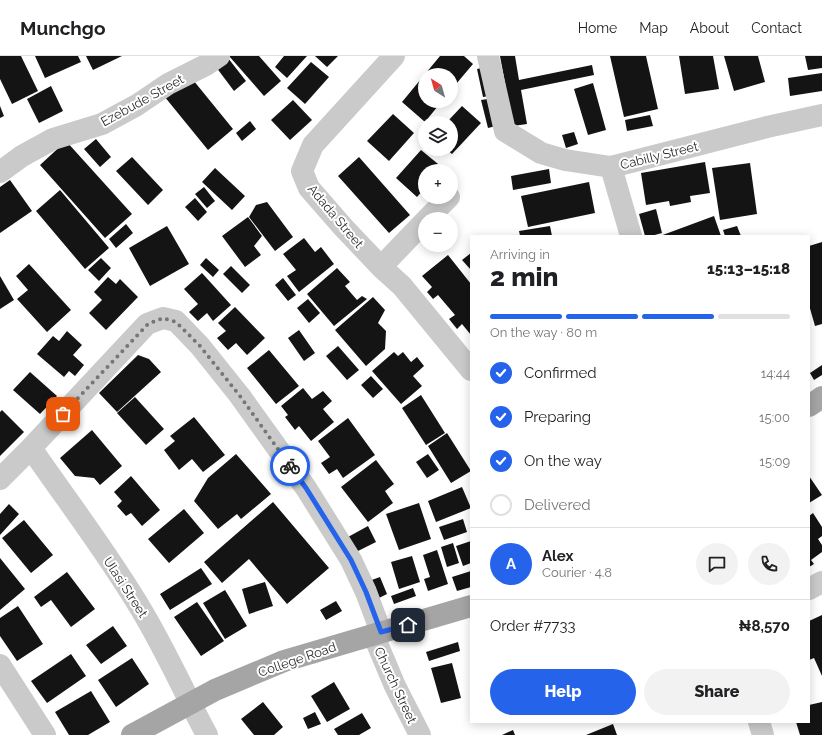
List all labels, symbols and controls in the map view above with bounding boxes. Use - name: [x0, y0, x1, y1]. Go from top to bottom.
- text: Munchgo: [20, 17, 105, 39]
- text: Home: [578, 20, 617, 36]
- text: Map: [639, 20, 668, 36]
- text: About: [690, 20, 729, 36]
- text: Contact: [751, 20, 802, 36]
- north arrow: [418, 68, 458, 108]
- map controls: [418, 68, 458, 252]
- street label: Ezebude Street: [98, 71, 187, 129]
- button: layers: [418, 116, 458, 156]
- street label: Cabilly Street: [619, 138, 700, 172]
- button: +: [418, 164, 458, 204]
- street label: Adada Street: [305, 182, 367, 252]
- button: −: [418, 212, 458, 252]
- text: Arriving in: [490, 247, 550, 262]
- text: 15:13–15:18: [707, 260, 790, 278]
- text: 2 min: [490, 262, 558, 292]
- text: On the way · 80 m: [490, 325, 597, 340]
- icon: check: [490, 362, 512, 384]
- text: Confirmed: [524, 364, 597, 382]
- text: 14:44: [761, 366, 790, 381]
- pin: [46, 397, 80, 431]
- icon: bag: [52, 403, 74, 425]
- icon: check: [490, 406, 512, 428]
- text: Preparing: [524, 408, 591, 426]
- text: 15:00: [759, 410, 790, 425]
- courier: [270, 446, 310, 486]
- icon: check: [490, 450, 512, 472]
- text: On the way: [524, 452, 602, 470]
- text: 15:09: [759, 454, 790, 469]
- icon: bike: [279, 455, 301, 477]
- text: Delivered: [524, 496, 591, 514]
- button: chat: [696, 543, 738, 585]
- button: phone: [748, 543, 790, 585]
- text: Alex: [542, 547, 573, 565]
- street label: Ulasi Street: [101, 554, 151, 621]
- text: A: [506, 555, 516, 573]
- text: Courier · 4.8: [542, 565, 612, 580]
- pin: [391, 608, 425, 642]
- icon: home: [397, 614, 419, 636]
- text: Order #7733: [490, 617, 575, 635]
- text: ₦8,570: [739, 617, 790, 635]
- street label: College Road: [256, 639, 338, 680]
- street label: Church Street: [371, 645, 420, 726]
- button: Help: [490, 669, 636, 715]
- button: Share: [644, 669, 790, 715]

